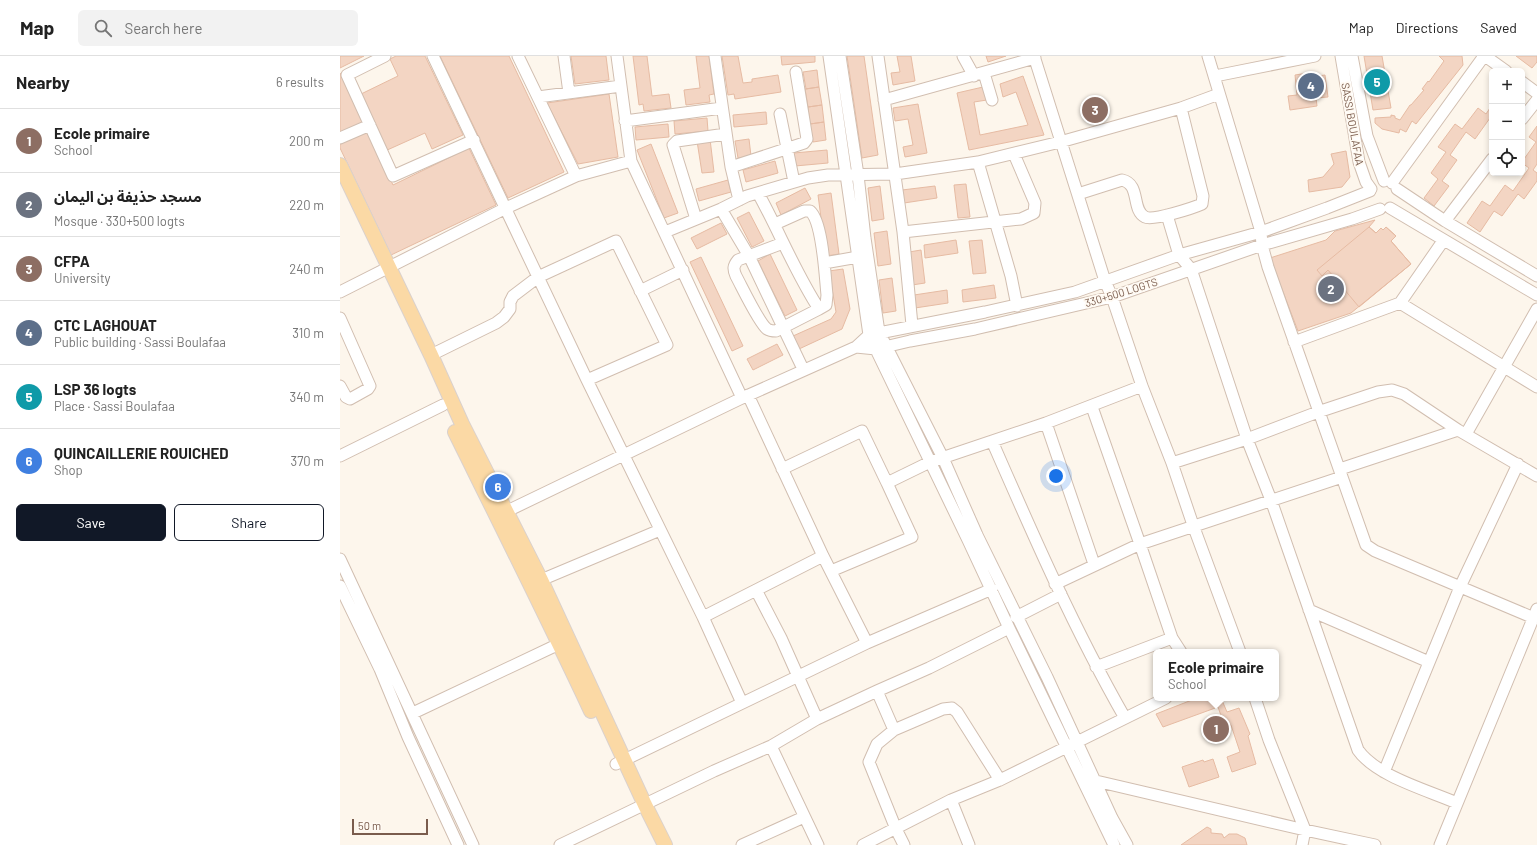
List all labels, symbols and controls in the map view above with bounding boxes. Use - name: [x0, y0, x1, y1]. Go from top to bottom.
- search box: [78, 10, 358, 46]
- text: Map: [20, 16, 54, 39]
- icon: search: [92, 17, 114, 39]
- text: Search here: [124, 19, 202, 37]
- text: Map: [1349, 19, 1374, 36]
- text: Directions: [1396, 19, 1458, 36]
- text: Saved: [1480, 19, 1517, 36]
- pin: 5: [1364, 67, 1390, 97]
- map controls: [1489, 68, 1525, 176]
- button: +: [1489, 68, 1525, 104]
- pin: 4: [1298, 71, 1324, 101]
- text: Nearby: [16, 72, 70, 92]
- text: 6 results: [276, 74, 324, 90]
- street label: SASSI BOULAFAA: [1339, 82, 1367, 167]
- pin: 3: [1082, 95, 1108, 125]
- button: −: [1489, 104, 1525, 140]
- text: Ecole primaire: [54, 124, 150, 142]
- text: 1: [27, 133, 31, 149]
- text: 200 m: [289, 133, 324, 149]
- button: locate: [1489, 140, 1525, 176]
- text: School: [54, 142, 92, 158]
- text: مسجد حذيفة بن اليمان: [54, 187, 202, 205]
- text: 2: [25, 197, 33, 213]
- text: 220 m: [289, 197, 324, 213]
- text: Mosque · 330+500 logts: [54, 213, 185, 229]
- text: CFPA: [54, 252, 90, 270]
- text: 3: [25, 261, 33, 277]
- text: 240 m: [289, 261, 324, 277]
- text: University: [54, 270, 111, 286]
- pin: 2: [1318, 274, 1344, 304]
- street label: 330+500 LOGTS: [1083, 275, 1159, 309]
- text: CTC LAGHOUAT: [54, 316, 157, 334]
- text: 4: [25, 325, 33, 341]
- text: 310 m: [292, 325, 324, 341]
- text: Public building · Sassi Boulafaa: [54, 334, 226, 350]
- text: LSP 36 logts: [54, 380, 136, 398]
- text: 5: [25, 389, 33, 405]
- text: 340 m: [289, 389, 324, 405]
- text: Place · Sassi Boulafaa: [54, 398, 175, 414]
- text: QUINCAILLERIE ROUICHED: [54, 444, 228, 462]
- text: 6: [26, 453, 32, 469]
- text: 370 m: [290, 453, 324, 469]
- text: Shop: [54, 462, 83, 478]
- your location: [1046, 466, 1066, 486]
- pin: 6: [485, 472, 511, 502]
- button: Save: [16, 504, 166, 541]
- button: Share: [174, 504, 324, 541]
- popup: [1153, 649, 1279, 701]
- text: Ecole primaire: [1168, 658, 1264, 676]
- text: School: [1168, 676, 1206, 692]
- pin: 1: [1203, 714, 1229, 744]
- scale bar: [352, 817, 428, 836]
- text: 50 m: [358, 819, 381, 832]

